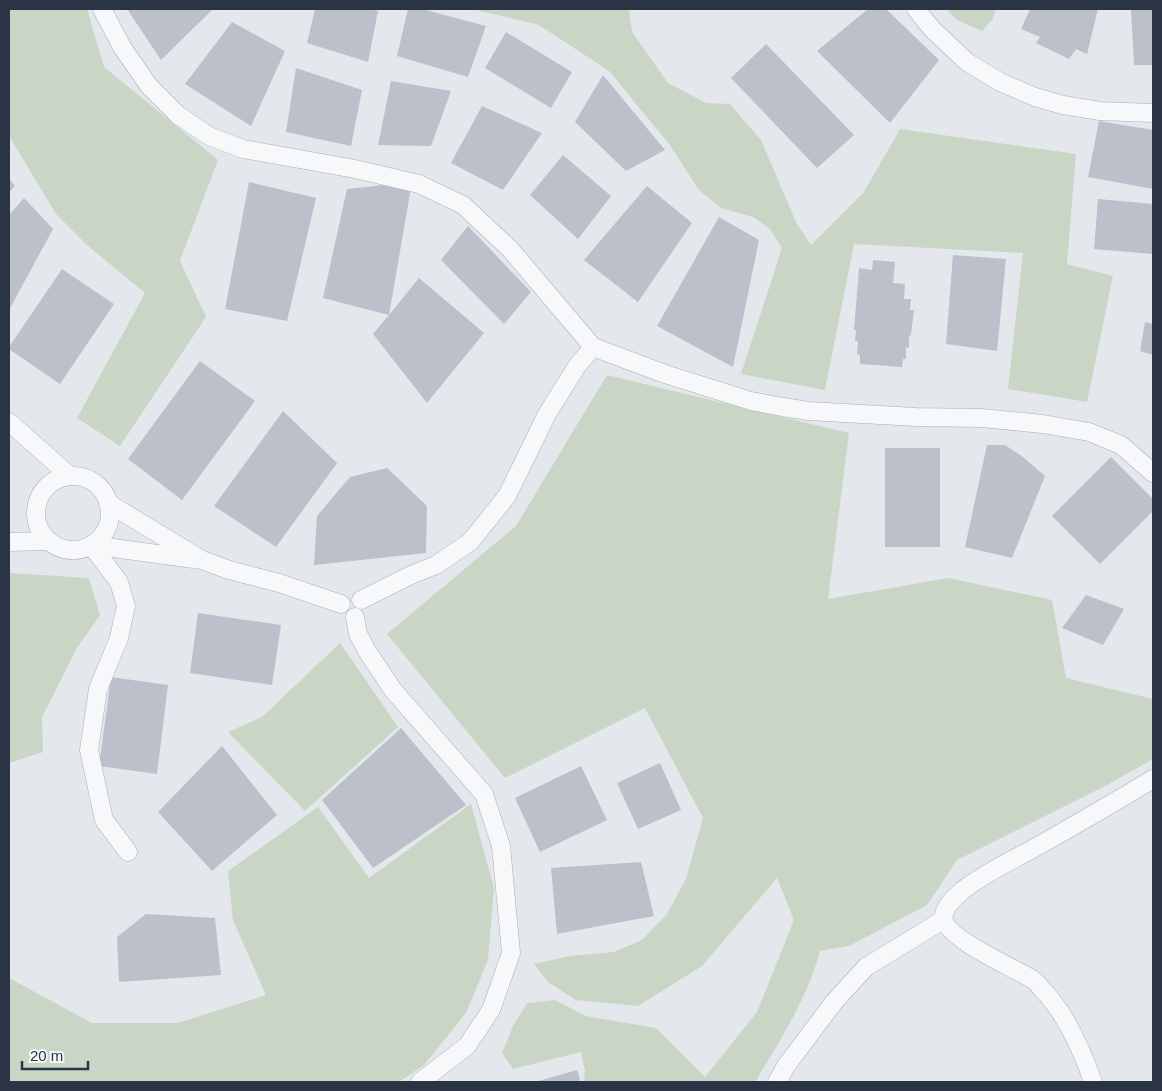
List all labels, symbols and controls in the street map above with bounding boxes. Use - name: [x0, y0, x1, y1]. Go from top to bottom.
- scale bar: [22, 1038, 89, 1070]
- text: 20 m: [30, 1047, 63, 1064]

